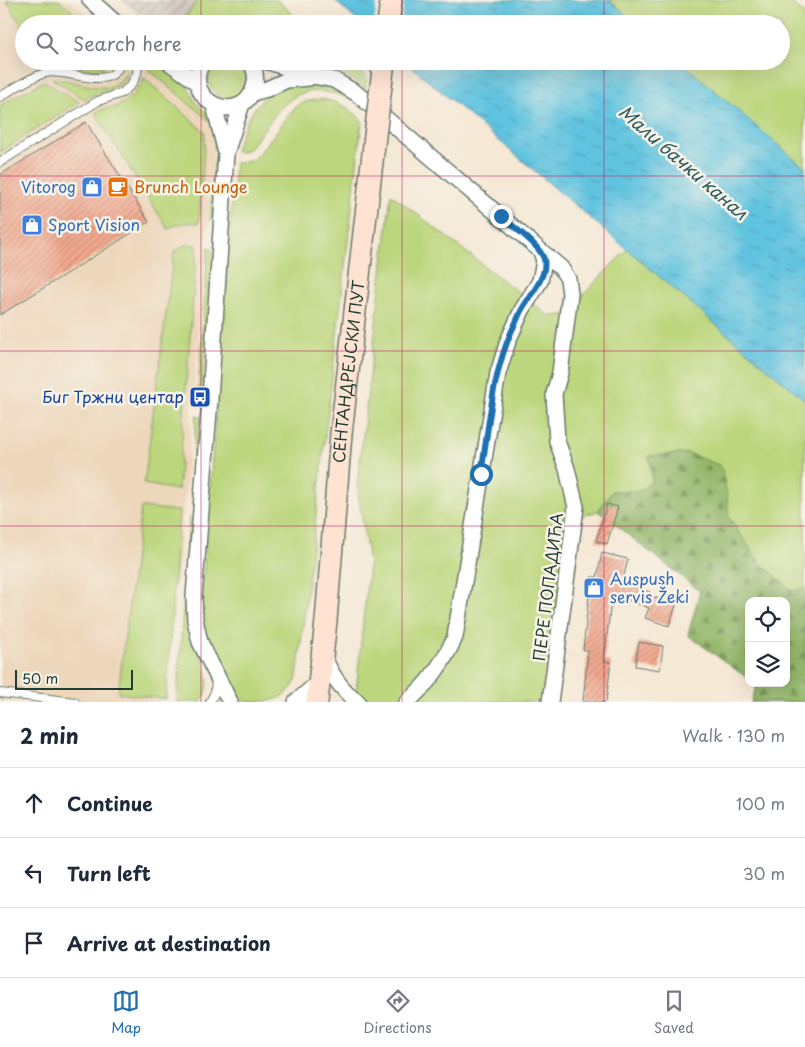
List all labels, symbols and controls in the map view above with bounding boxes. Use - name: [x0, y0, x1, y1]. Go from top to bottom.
- search box: [15, 15, 790, 70]
- icon: search: [33, 29, 61, 57]
- text: Search here: [73, 29, 182, 57]
- water label: Мали бачки канал: [613, 98, 755, 226]
- place label: Vitorog: [21, 174, 76, 198]
- place label: Brunch Lounge: [134, 174, 248, 198]
- shop icon: Vitorog: [80, 175, 104, 199]
- cafe icon: Brunch Lounge: [106, 175, 130, 199]
- route end: [490, 205, 513, 228]
- place label: Sport Vision: [48, 212, 140, 236]
- shop icon: Sport Vision: [20, 213, 44, 237]
- street label: СЕНТАНДРЕЈСКИ ПУТ: [326, 279, 369, 464]
- place label: Биг Тржни центар: [42, 384, 184, 408]
- bus stop icon: Биг Тржни центар: [188, 385, 212, 409]
- route start: [470, 463, 493, 486]
- street label: ПЕРЕ ПОПАДИЋА: [526, 511, 568, 662]
- place label: Auspush servis Žeki: [610, 566, 689, 608]
- shop icon: Auspush servis Žeki: [582, 576, 606, 600]
- map controls: [745, 597, 790, 687]
- button: locate: [745, 597, 790, 642]
- button: layers: [745, 642, 790, 687]
- scale bar: [15, 667, 132, 690]
- text: 50 m: [22, 668, 58, 689]
- text: 2 min: [20, 719, 79, 751]
- text: Walk · 130 m: [682, 723, 785, 747]
- icon: ahead: [20, 789, 48, 817]
- text: Continue: [67, 789, 153, 817]
- text: 100 m: [736, 791, 785, 815]
- icon: left: [20, 859, 48, 887]
- text: Turn left: [67, 859, 151, 887]
- text: 30 m: [743, 861, 785, 885]
- icon: arrive: [20, 929, 48, 957]
- text: Arrive at destination: [67, 929, 271, 957]
- tab: Map: [111, 987, 141, 1038]
- tab: Directions: [364, 987, 432, 1038]
- tab: Saved: [654, 987, 694, 1038]

